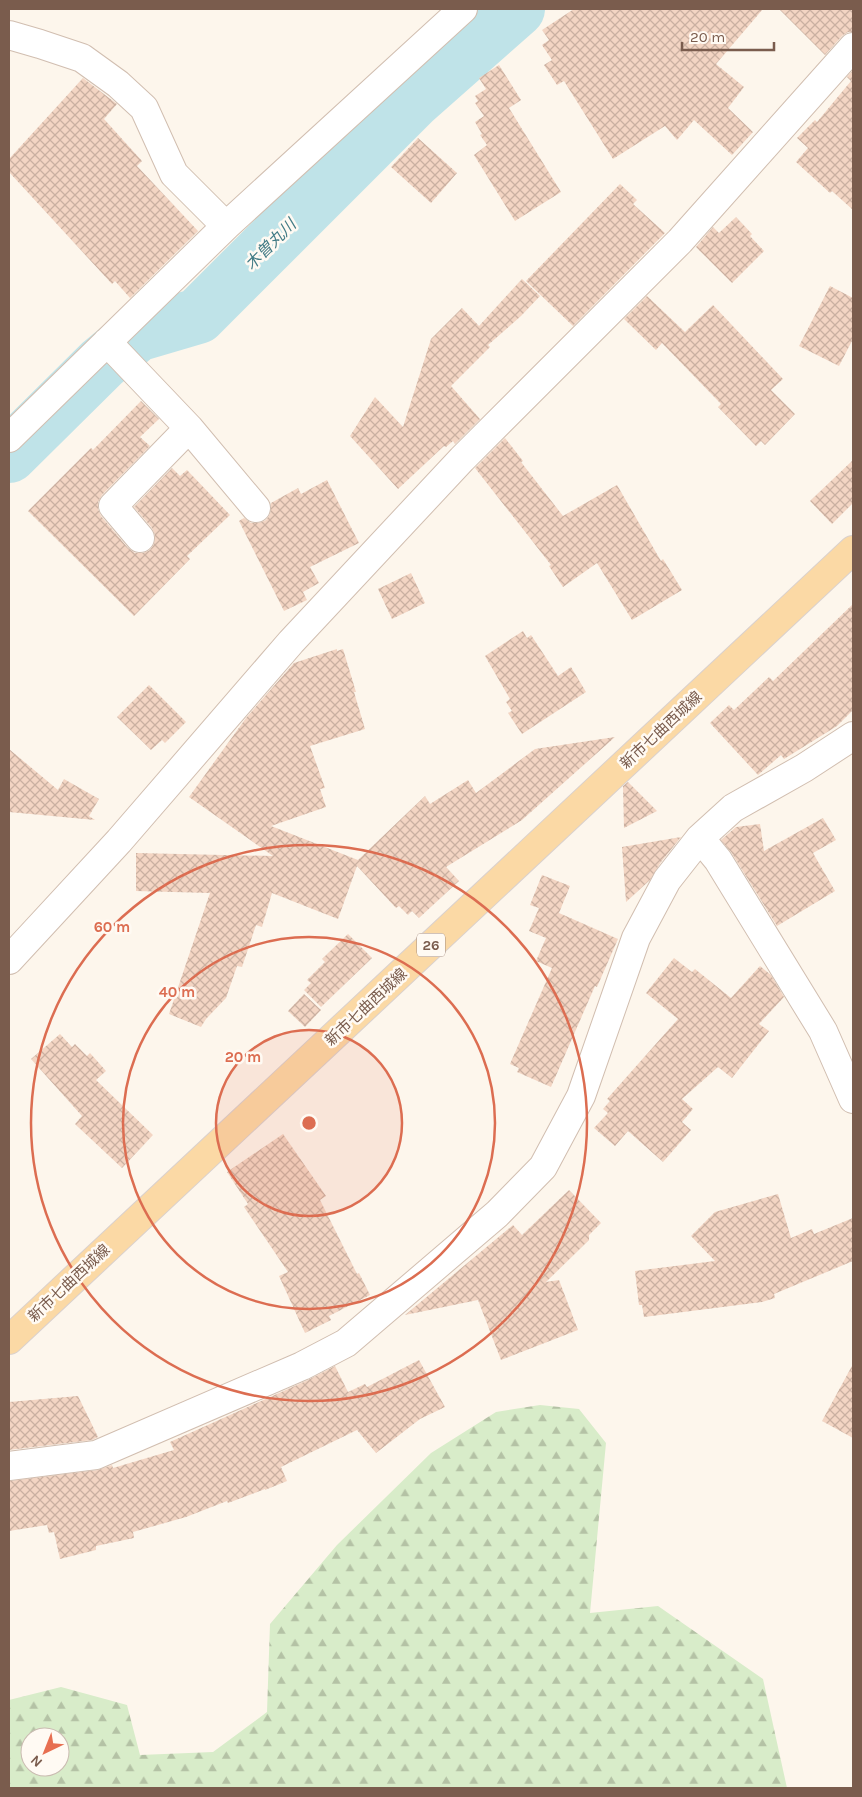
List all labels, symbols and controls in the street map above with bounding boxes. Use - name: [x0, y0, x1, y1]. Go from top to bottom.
- scale bar: [682, 20, 774, 52]
- text: 20 m: [690, 28, 725, 46]
- water label: 木曽丸川: [241, 214, 301, 274]
- street label: 新市七曲西城線: [616, 688, 706, 772]
- text: 60 m: [94, 918, 130, 936]
- road number: 26: [417, 934, 445, 956]
- street label: 新市七曲西城線: [321, 965, 411, 1049]
- text: 40 m: [159, 983, 195, 1001]
- text: 20 m: [225, 1048, 261, 1066]
- centre of rings: [300, 1114, 318, 1132]
- street label: 新市七曲西城線: [24, 1241, 114, 1325]
- north arrow: [20, 1727, 70, 1777]
- text: N: [27, 1751, 46, 1771]

